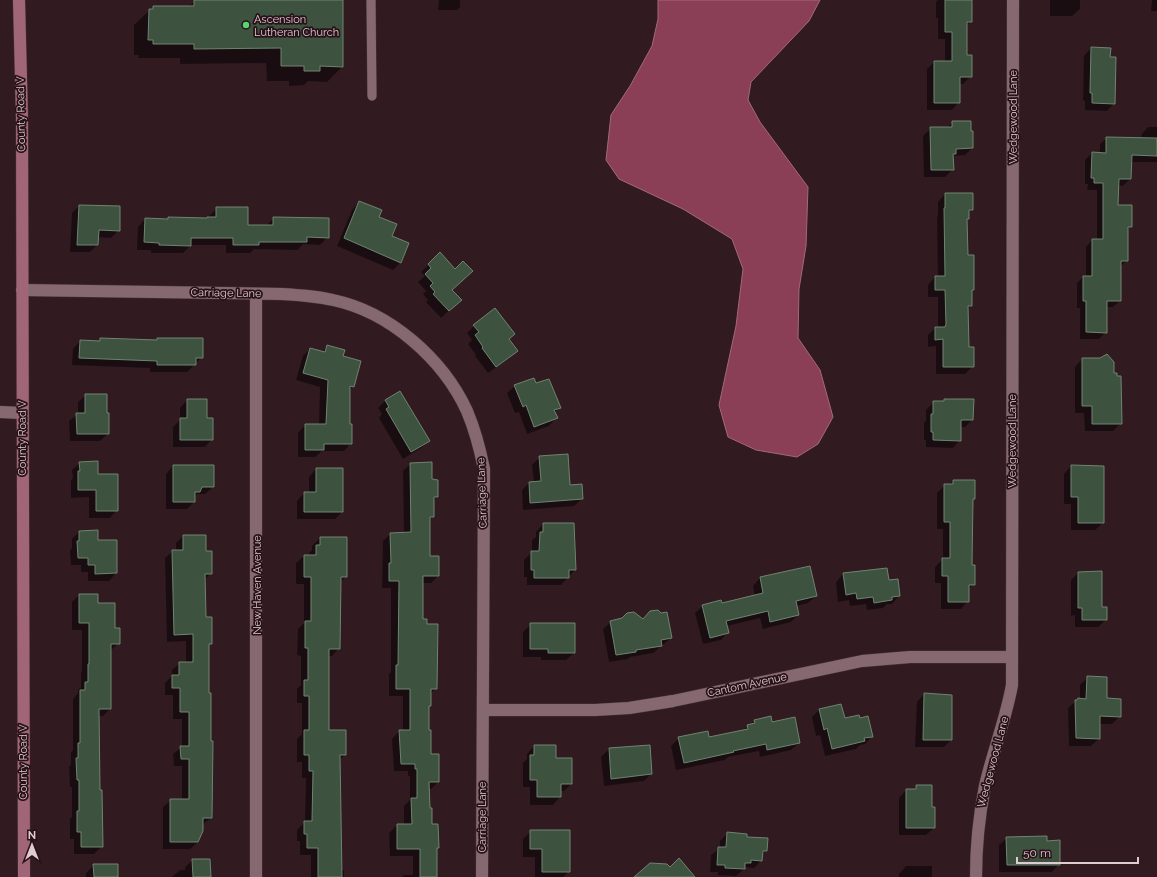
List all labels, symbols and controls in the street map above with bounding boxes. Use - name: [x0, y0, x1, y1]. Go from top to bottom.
- place label: Ascension Lutheran Church: [254, 13, 339, 39]
- marker: Ascension Lutheran Church: [241, 20, 251, 30]
- street label: Wedgewood Lane: [1007, 69, 1020, 164]
- street label: County Road V: [14, 76, 28, 152]
- street label: Carriage Lane: [190, 286, 262, 300]
- street label: Wedgewood Lane: [1006, 393, 1019, 488]
- street label: County Road V: [16, 400, 29, 476]
- street label: Carriage Lane: [474, 457, 490, 529]
- street label: New Haven Avenue: [251, 535, 264, 635]
- street label: Cantom Avenue: [706, 670, 789, 700]
- street label: Wedgewood Lane: [975, 714, 1012, 809]
- street label: County Road V: [17, 724, 30, 800]
- street label: Carriage Lane: [476, 781, 489, 853]
- north arrow: [12, 825, 52, 865]
- text: N: [28, 829, 36, 842]
- scale bar: [1017, 839, 1138, 865]
- text: 50 m: [1023, 846, 1051, 860]

